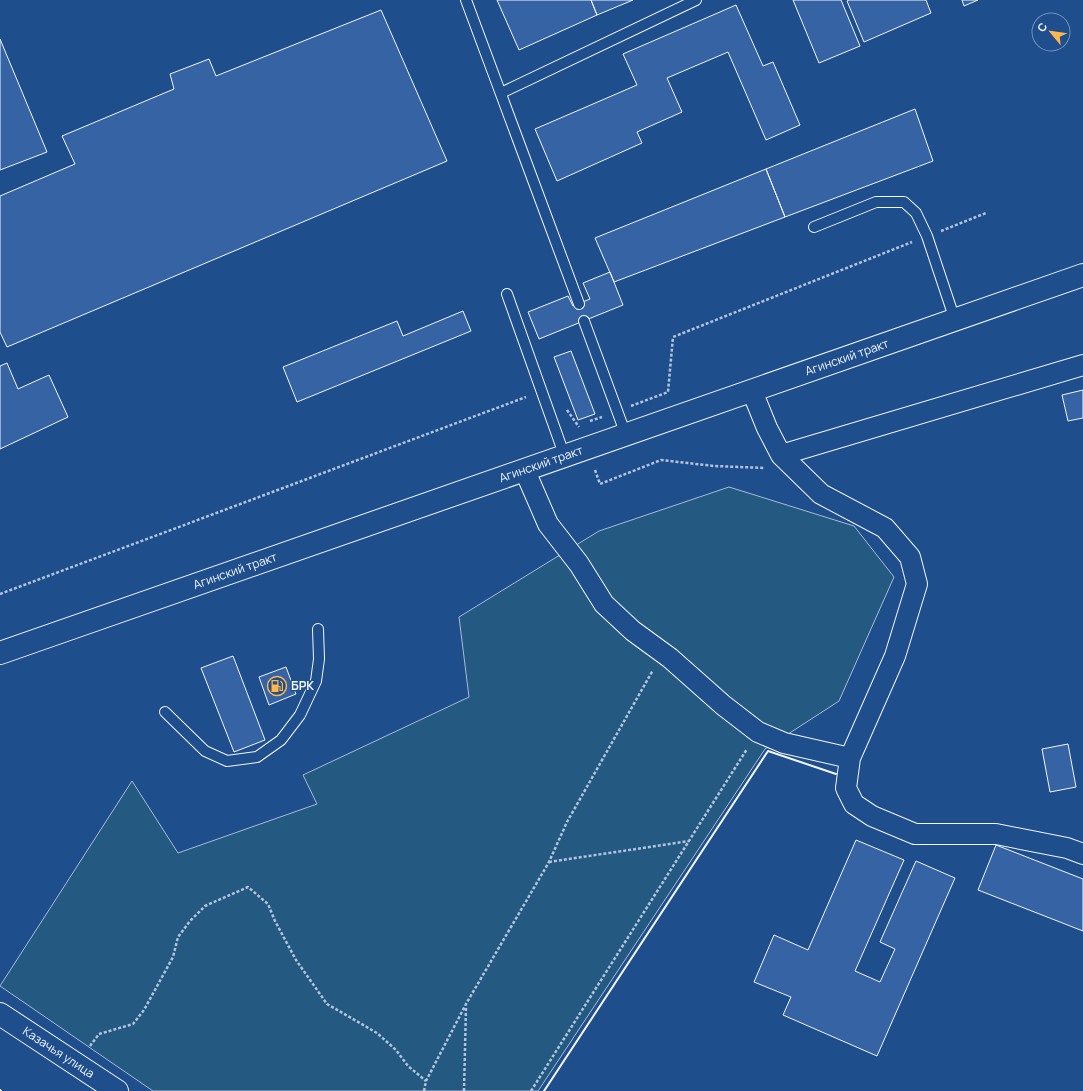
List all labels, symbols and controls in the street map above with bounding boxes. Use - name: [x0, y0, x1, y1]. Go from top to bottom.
- north arrow: [1031, 12, 1071, 52]
- text: С: [1033, 20, 1050, 34]
- street label: Агинский тракт: [803, 334, 891, 379]
- street label: Агинский тракт: [497, 441, 585, 486]
- street label: Агинский тракт: [191, 548, 279, 593]
- fuel station icon: БРК: [266, 675, 288, 697]
- place label: БРК: [291, 677, 314, 694]
- street label: Казачья улица: [20, 1022, 98, 1082]

